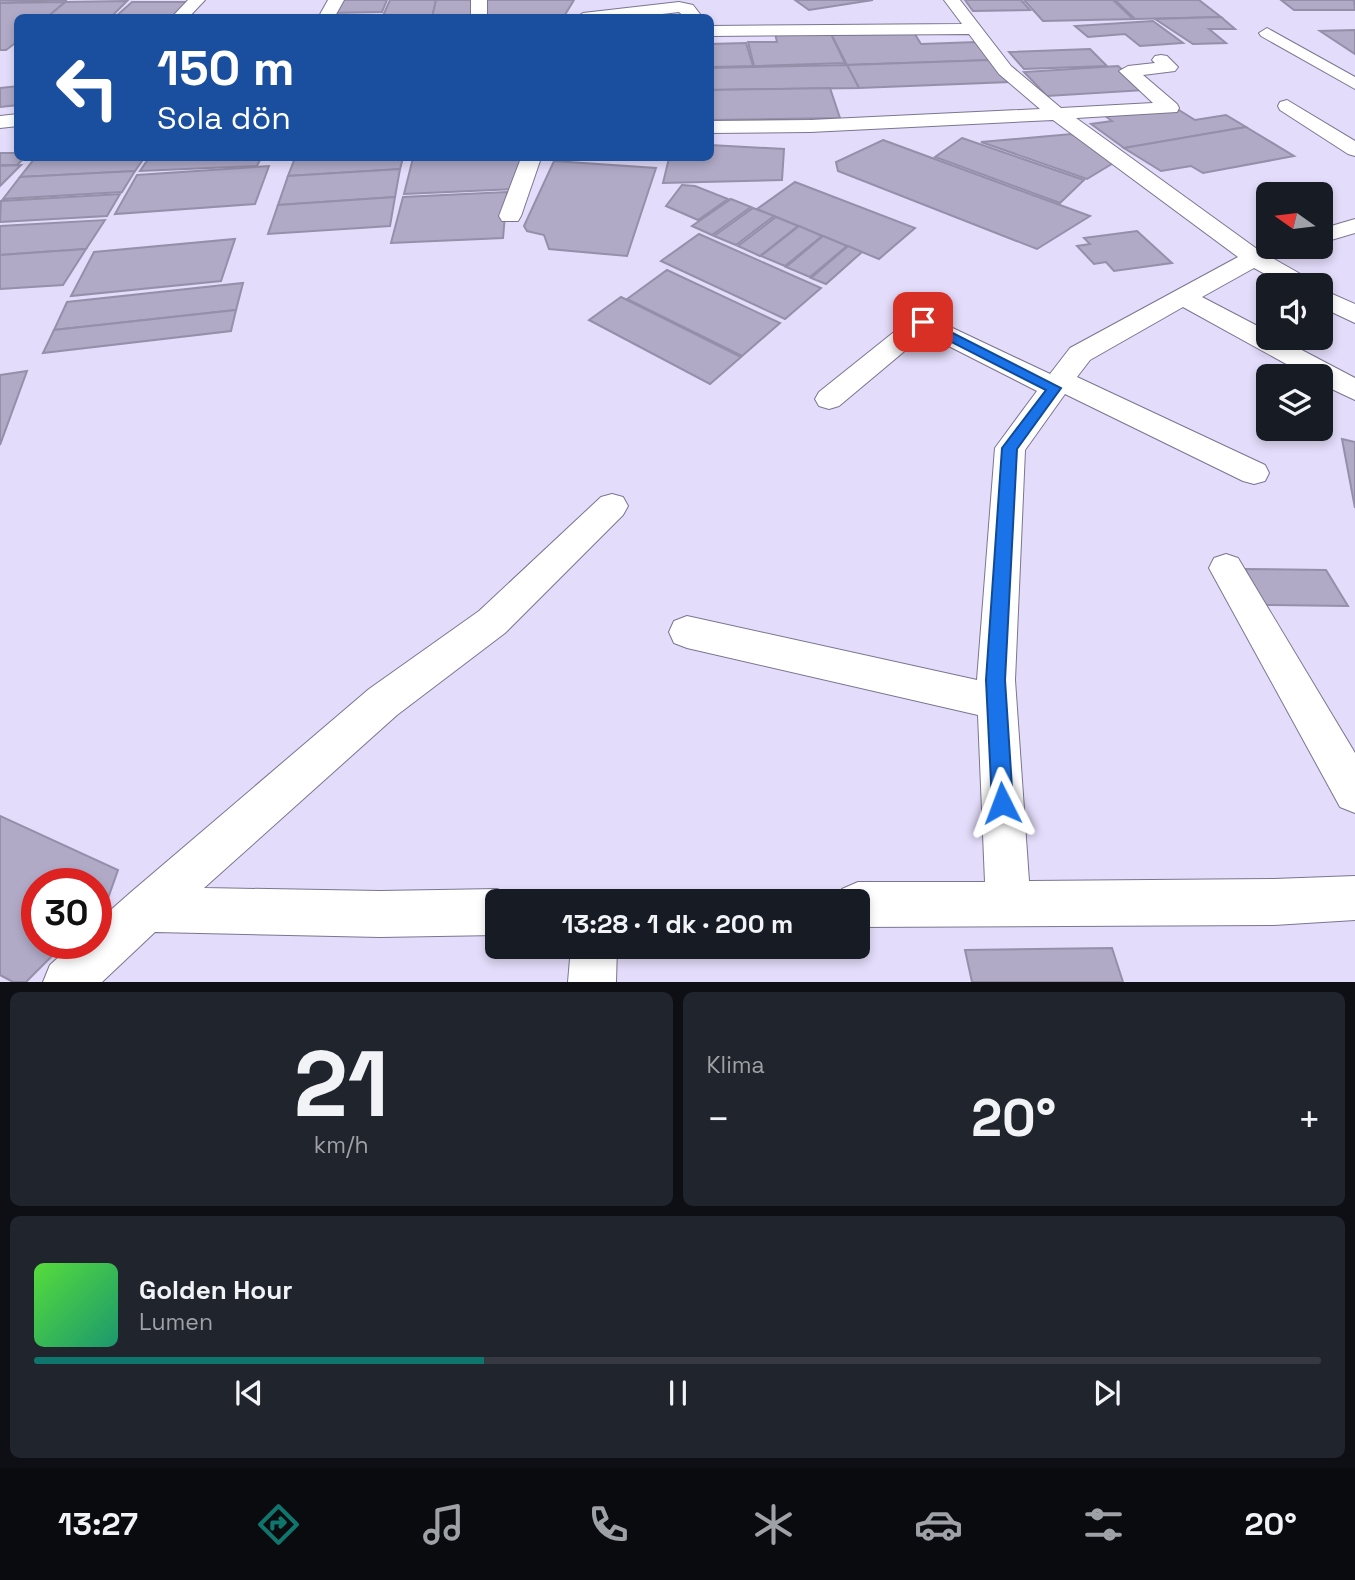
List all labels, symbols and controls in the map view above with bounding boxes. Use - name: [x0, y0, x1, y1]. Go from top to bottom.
- text: 150 m: [157, 37, 295, 99]
- icon: left: [42, 42, 133, 133]
- text: Sola dön: [157, 98, 291, 138]
- north arrow: [1256, 182, 1334, 259]
- map controls: [1256, 182, 1333, 441]
- button: sound: [1256, 273, 1333, 350]
- pin: [893, 292, 953, 352]
- icon: arrive: [904, 303, 942, 341]
- button: layers: [1256, 364, 1333, 441]
- position arrow: [965, 766, 1039, 840]
- speed limit sign: 30: [21, 868, 112, 959]
- text: 13:28 · 1 dk · 200 m: [562, 907, 793, 941]
- text: 21: [294, 1026, 389, 1143]
- text: Klima: [707, 1050, 765, 1080]
- text: 20°: [971, 1085, 1056, 1151]
- text: −: [707, 1095, 730, 1143]
- text: +: [1297, 1095, 1321, 1143]
- text: km/h: [314, 1130, 369, 1160]
- text: Golden Hour: [139, 1273, 293, 1307]
- text: Lumen: [139, 1307, 213, 1337]
- icon: previous: [230, 1374, 268, 1412]
- icon: pause: [659, 1374, 697, 1412]
- icon: next: [1088, 1374, 1126, 1412]
- icon: directions: [254, 1500, 303, 1549]
- icon: music: [419, 1500, 468, 1549]
- icon: phone: [584, 1500, 633, 1549]
- icon: climate: [749, 1500, 798, 1549]
- icon: car: [914, 1500, 963, 1549]
- icon: filters: [1079, 1500, 1128, 1549]
- text: 13:27: [58, 1504, 138, 1544]
- text: 20°: [1245, 1504, 1297, 1544]

